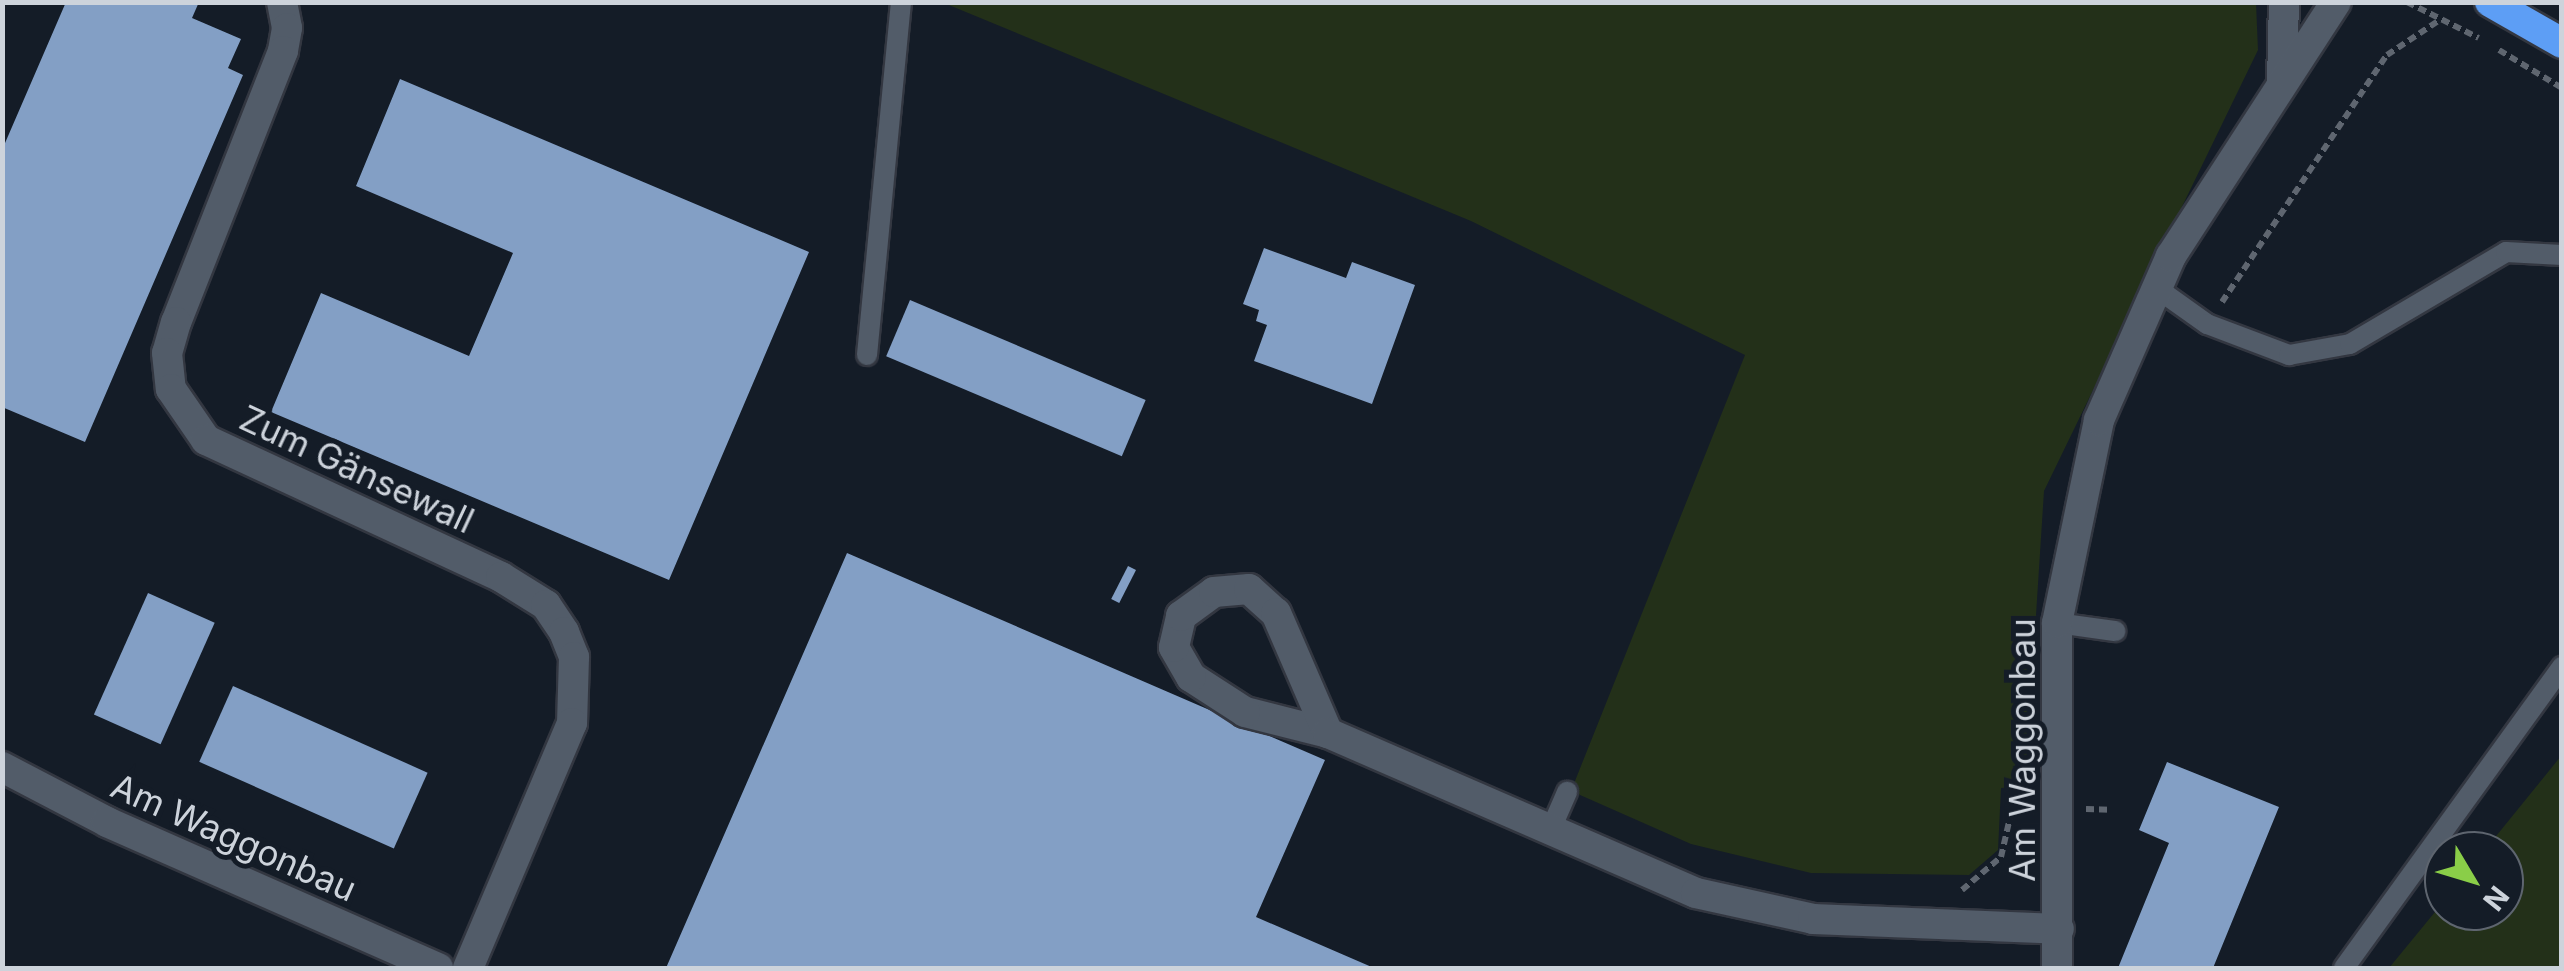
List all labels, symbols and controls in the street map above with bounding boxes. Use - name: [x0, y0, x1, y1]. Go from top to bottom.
- street label: Zum Gänsewall: [233, 396, 481, 542]
- street label: Am Waggonbau: [2001, 618, 2043, 882]
- street label: Am Waggonbau: [105, 764, 363, 910]
- north arrow: [2424, 831, 2524, 931]
- text: N: [2476, 879, 2516, 917]

